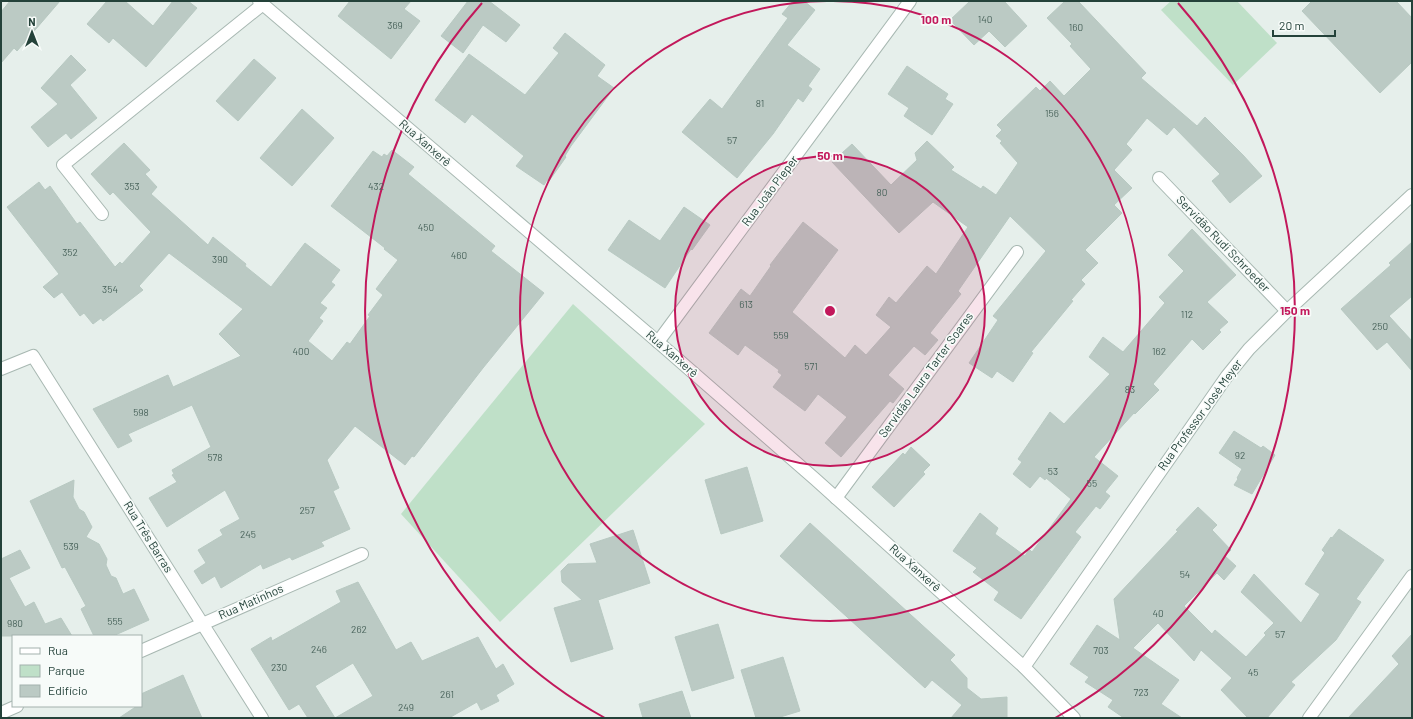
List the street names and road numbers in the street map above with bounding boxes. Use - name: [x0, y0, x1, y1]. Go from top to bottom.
- street label: Rua Xanxerê: [397, 116, 455, 169]
- street label: Rua João Pieper: [738, 152, 801, 228]
- street label: Servidão Rudi Schroeder: [1174, 192, 1274, 295]
- street label: Servidão Laura Tarter Soares: [875, 309, 975, 440]
- street label: Rua Xanxerê: [644, 327, 702, 380]
- street label: Rua Professor José Meyer: [1154, 356, 1245, 473]
- street label: Rua Três Barras: [121, 498, 176, 575]
- street label: Rua Xanxerê: [887, 540, 944, 594]
- street label: Rua Matinhos: [216, 580, 285, 622]

